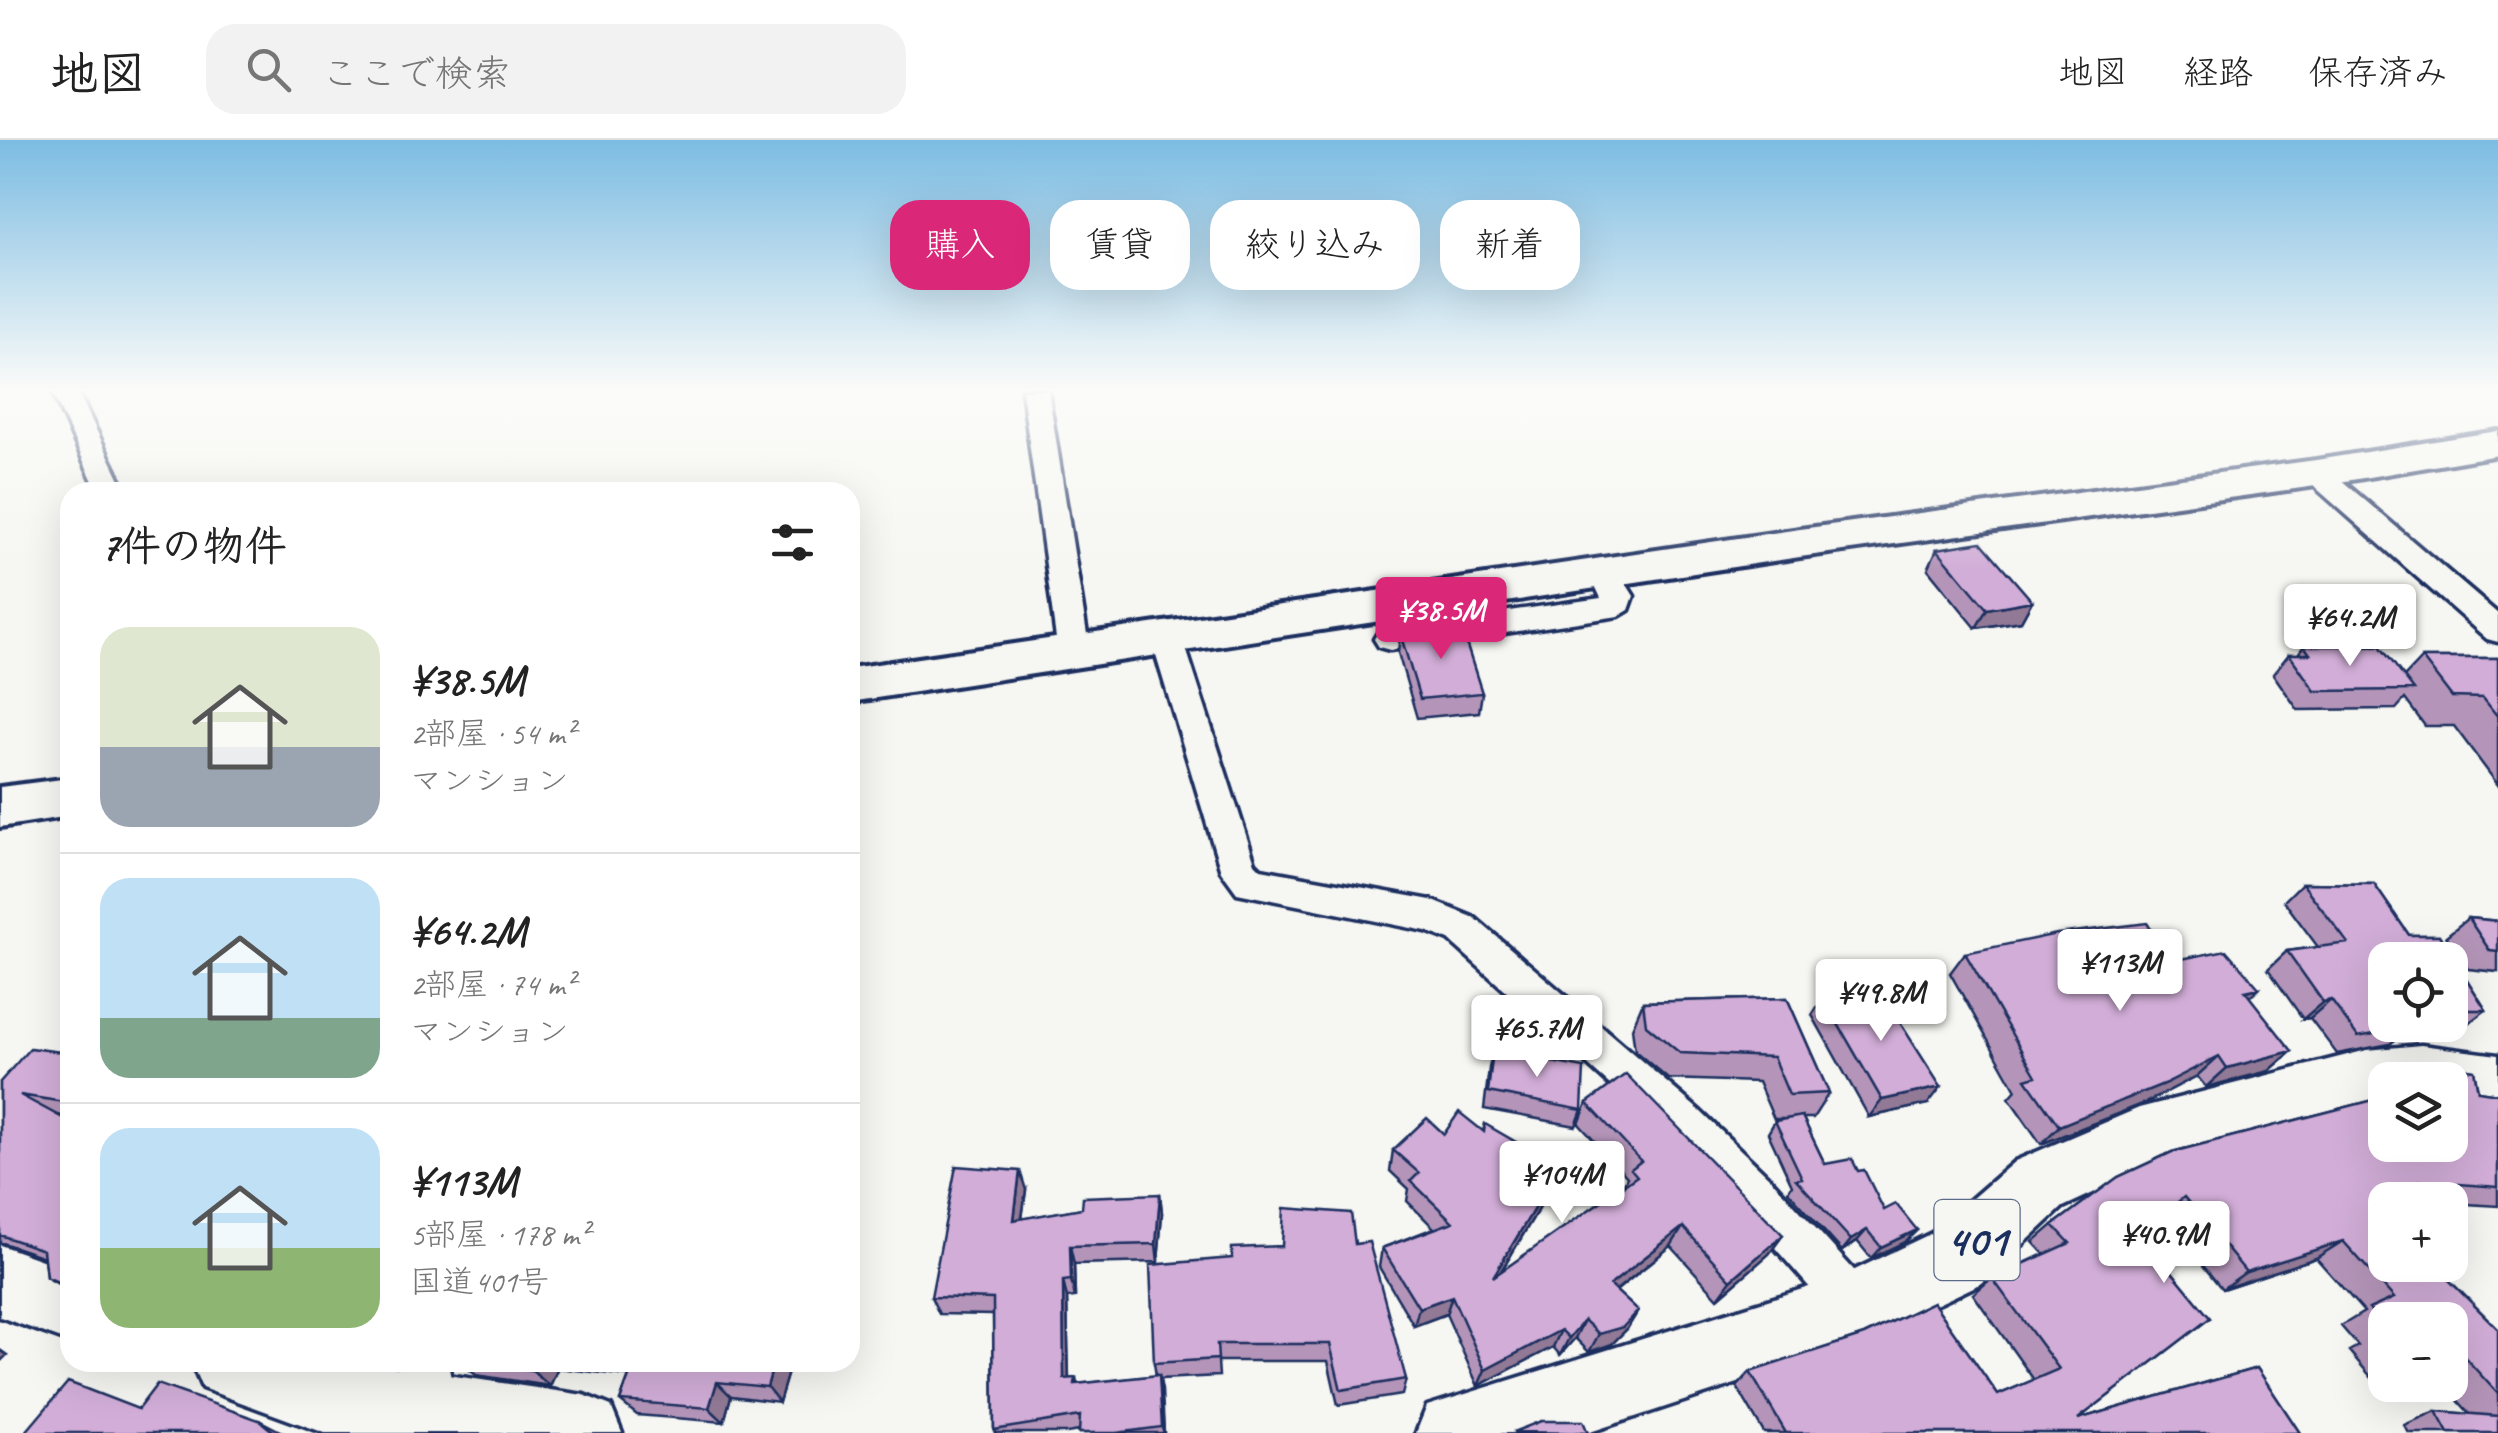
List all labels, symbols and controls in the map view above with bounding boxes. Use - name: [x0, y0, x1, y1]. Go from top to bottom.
- search box: [206, 24, 906, 114]
- icon: search: [241, 42, 296, 97]
- text: 地図: [50, 44, 146, 104]
- text: ここで検索: [321, 50, 511, 97]
- text: 地図: [2058, 50, 2128, 95]
- text: 経路: [2183, 50, 2253, 95]
- text: 保存済み: [2308, 50, 2448, 95]
- chip: 購入: [890, 200, 1030, 290]
- chip: 賃貸: [1050, 200, 1190, 290]
- chip: 絞り込み: [1210, 200, 1420, 290]
- chip: 新着: [1440, 200, 1580, 290]
- icon: filters: [765, 515, 820, 570]
- text: 7件の物件: [100, 520, 287, 573]
- pin: ¥38.5M: [1360, 577, 1522, 662]
- pin: ¥64.2M: [2269, 584, 2431, 669]
- text: ¥38.5M: [1398, 589, 1484, 630]
- text: ¥64.2M: [2306, 596, 2394, 637]
- text: ¥38.5M: [410, 654, 524, 707]
- icon: home: [180, 667, 300, 787]
- text: 2部屋 · 54 m²: [410, 713, 575, 754]
- text: マンション: [410, 760, 569, 801]
- text: ¥64.2M: [410, 905, 525, 958]
- icon: home: [180, 918, 300, 1038]
- pin: ¥113M: [2050, 929, 2190, 1014]
- text: ¥113M: [2080, 941, 2160, 982]
- map controls: [2368, 942, 2468, 1402]
- button: locate: [2368, 942, 2468, 1042]
- pin: ¥49.8M: [1800, 959, 1962, 1044]
- text: 2部屋 · 74 m²: [410, 964, 575, 1005]
- text: ¥49.8M: [1838, 971, 1924, 1012]
- pin: ¥65.7M: [1456, 995, 1618, 1080]
- text: ¥65.7M: [1493, 1007, 1581, 1048]
- text: マンション: [410, 1011, 569, 1052]
- button: layers: [2368, 1062, 2468, 1162]
- pin: ¥104M: [1492, 1141, 1632, 1226]
- text: ¥104M: [1522, 1153, 1602, 1194]
- text: ¥113M: [410, 1155, 516, 1208]
- icon: home: [180, 1168, 300, 1288]
- button: +: [2368, 1182, 2468, 1282]
- road number: 401: [1934, 1200, 2020, 1280]
- pin: ¥40.9M: [2083, 1201, 2245, 1286]
- text: ¥40.9M: [2121, 1213, 2207, 1254]
- text: 5部屋 · 178 m²: [410, 1214, 589, 1255]
- text: 国道401号: [410, 1261, 549, 1302]
- button: −: [2368, 1302, 2468, 1402]

